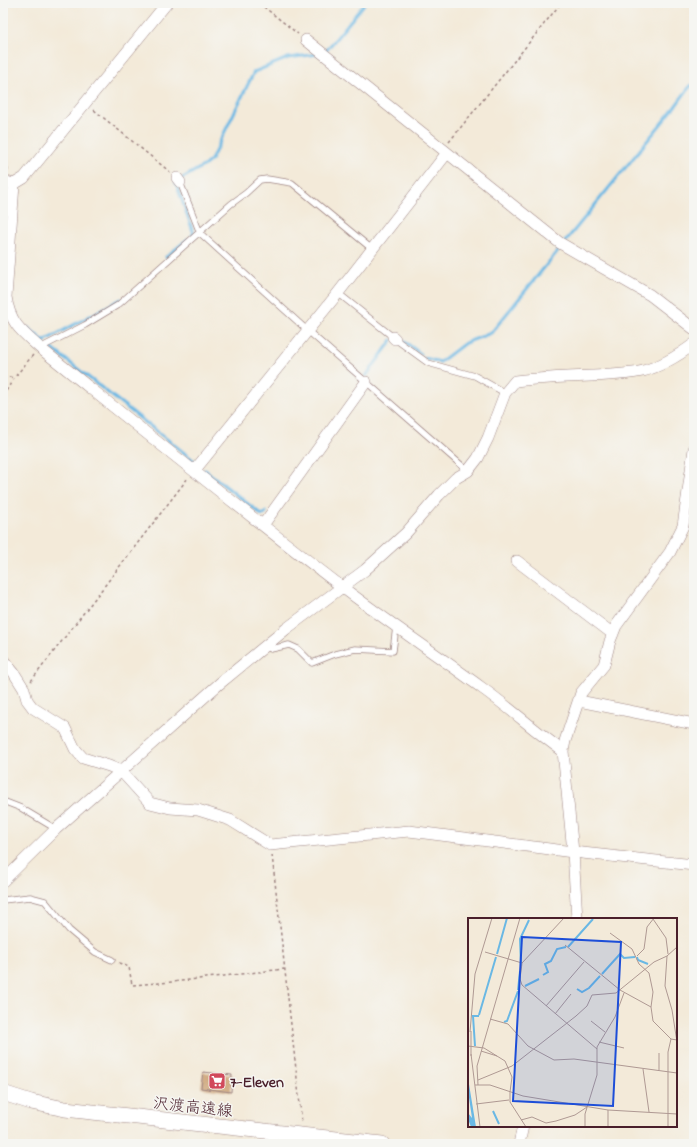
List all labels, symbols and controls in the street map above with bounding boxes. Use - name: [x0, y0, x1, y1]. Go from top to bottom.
- inset map: [468, 918, 677, 1127]
- supermarket icon: 7-Eleven: [207, 1071, 227, 1091]
- place label: 7-Eleven: [230, 1071, 284, 1095]
- street label: 沢渡高遠線: [152, 1092, 234, 1124]

